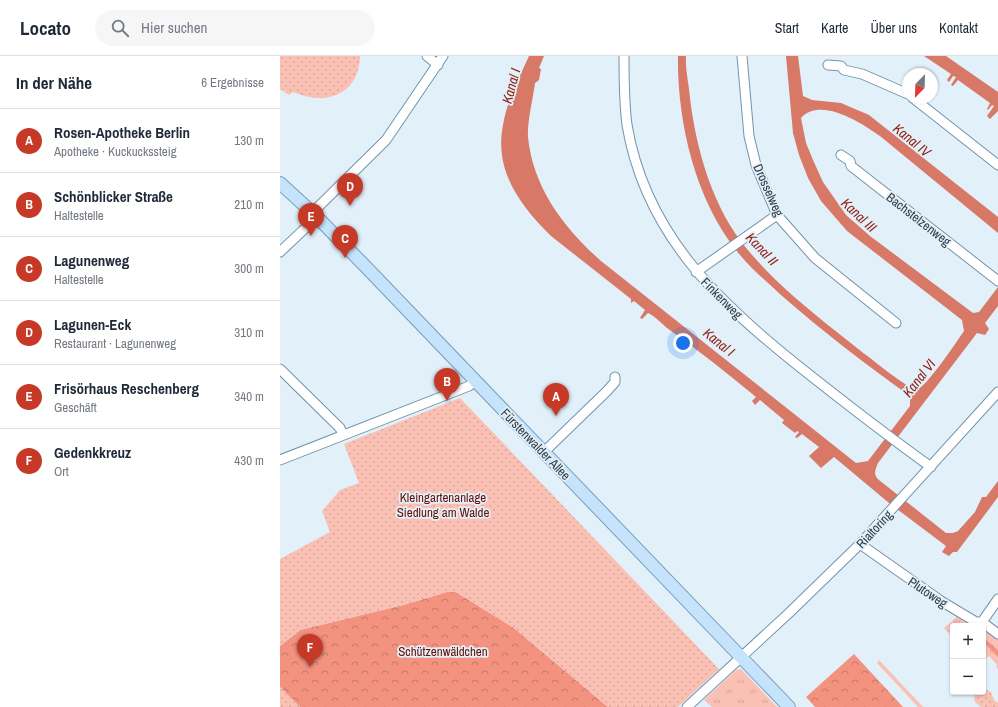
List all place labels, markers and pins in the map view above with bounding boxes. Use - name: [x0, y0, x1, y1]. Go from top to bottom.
- pin: D: [337, 173, 363, 206]
- pin: E: [298, 203, 324, 236]
- pin: C: [332, 225, 358, 258]
- pin: B: [434, 368, 460, 401]
- pin: A: [543, 383, 569, 416]
- pin: F: [297, 634, 323, 667]

